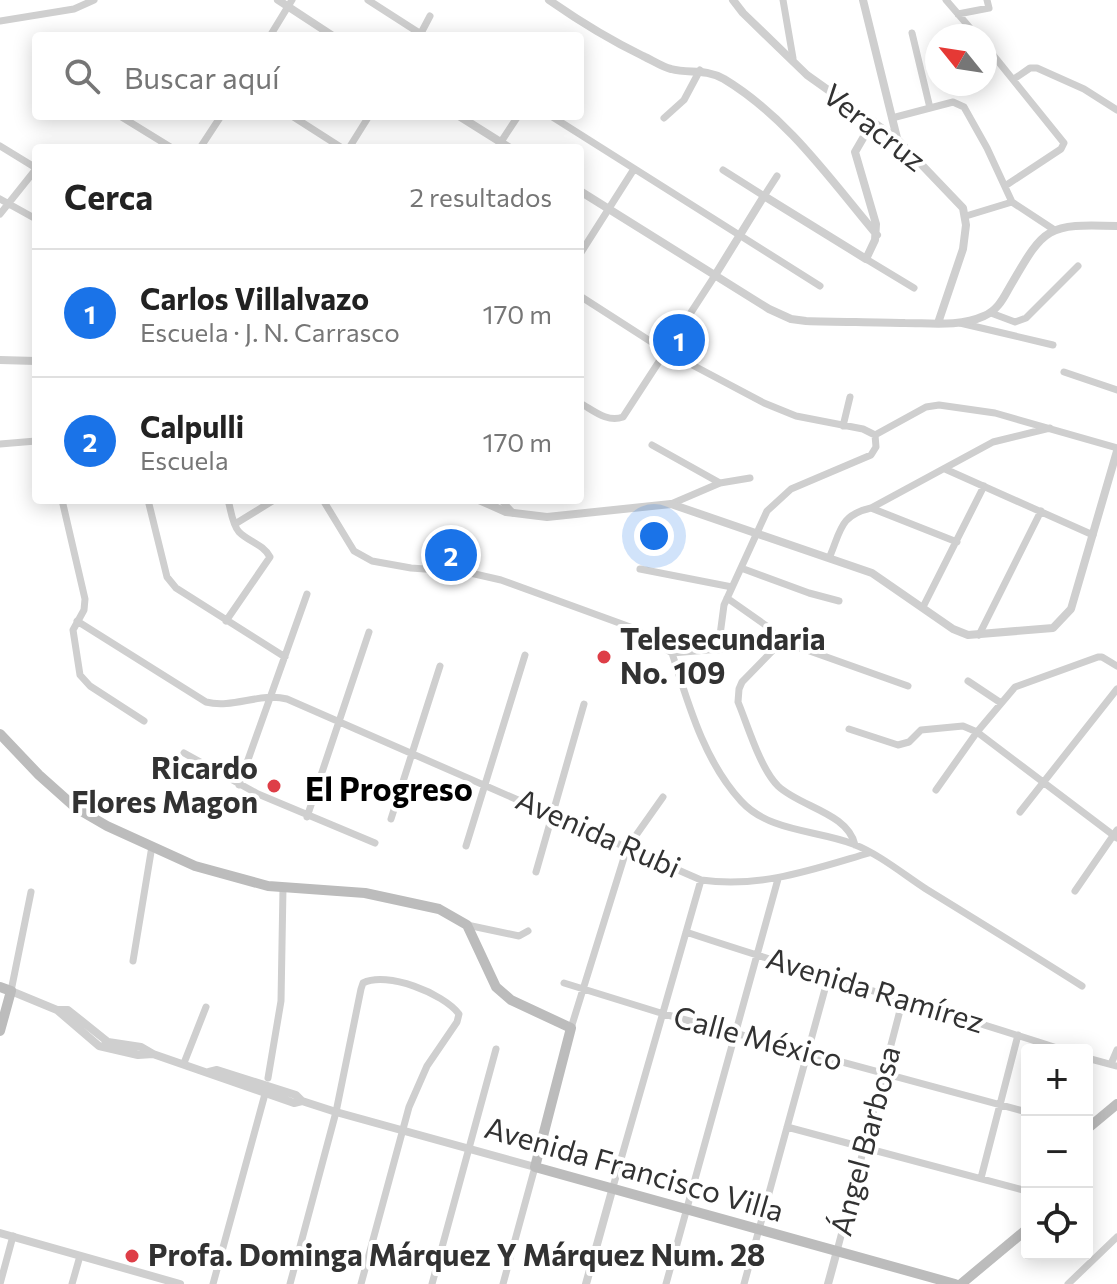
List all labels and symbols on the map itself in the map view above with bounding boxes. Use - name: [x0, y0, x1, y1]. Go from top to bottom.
- north arrow: [925, 24, 997, 96]
- street label: Veracruz: [817, 74, 934, 178]
- pin: 1: [653, 310, 705, 370]
- your location: [634, 516, 674, 556]
- pin: 2: [425, 525, 477, 585]
- place label: Telesecundaria No. 109: [620, 619, 826, 690]
- marker: Telesecundaria No. 109: [595, 648, 613, 666]
- place label: Ricardo Flores Magon: [71, 748, 258, 819]
- district label: El Progreso: [305, 768, 473, 808]
- marker: Ricardo Flores Magon: [265, 777, 283, 795]
- street label: Avenida Rubi: [511, 779, 687, 884]
- street label: Avenida Ramírez: [762, 938, 989, 1039]
- street label: Calle México: [670, 996, 847, 1077]
- street label: Ángel Barbosa: [821, 1041, 907, 1239]
- street label: Avenida Francisco Villa: [481, 1107, 788, 1228]
- place label: Profa. Dominga Márquez Y Márquez Num. 28: [148, 1235, 765, 1272]
- marker: Profa. Dominga Márquez Y Márquez Num. 28: [123, 1247, 141, 1265]

